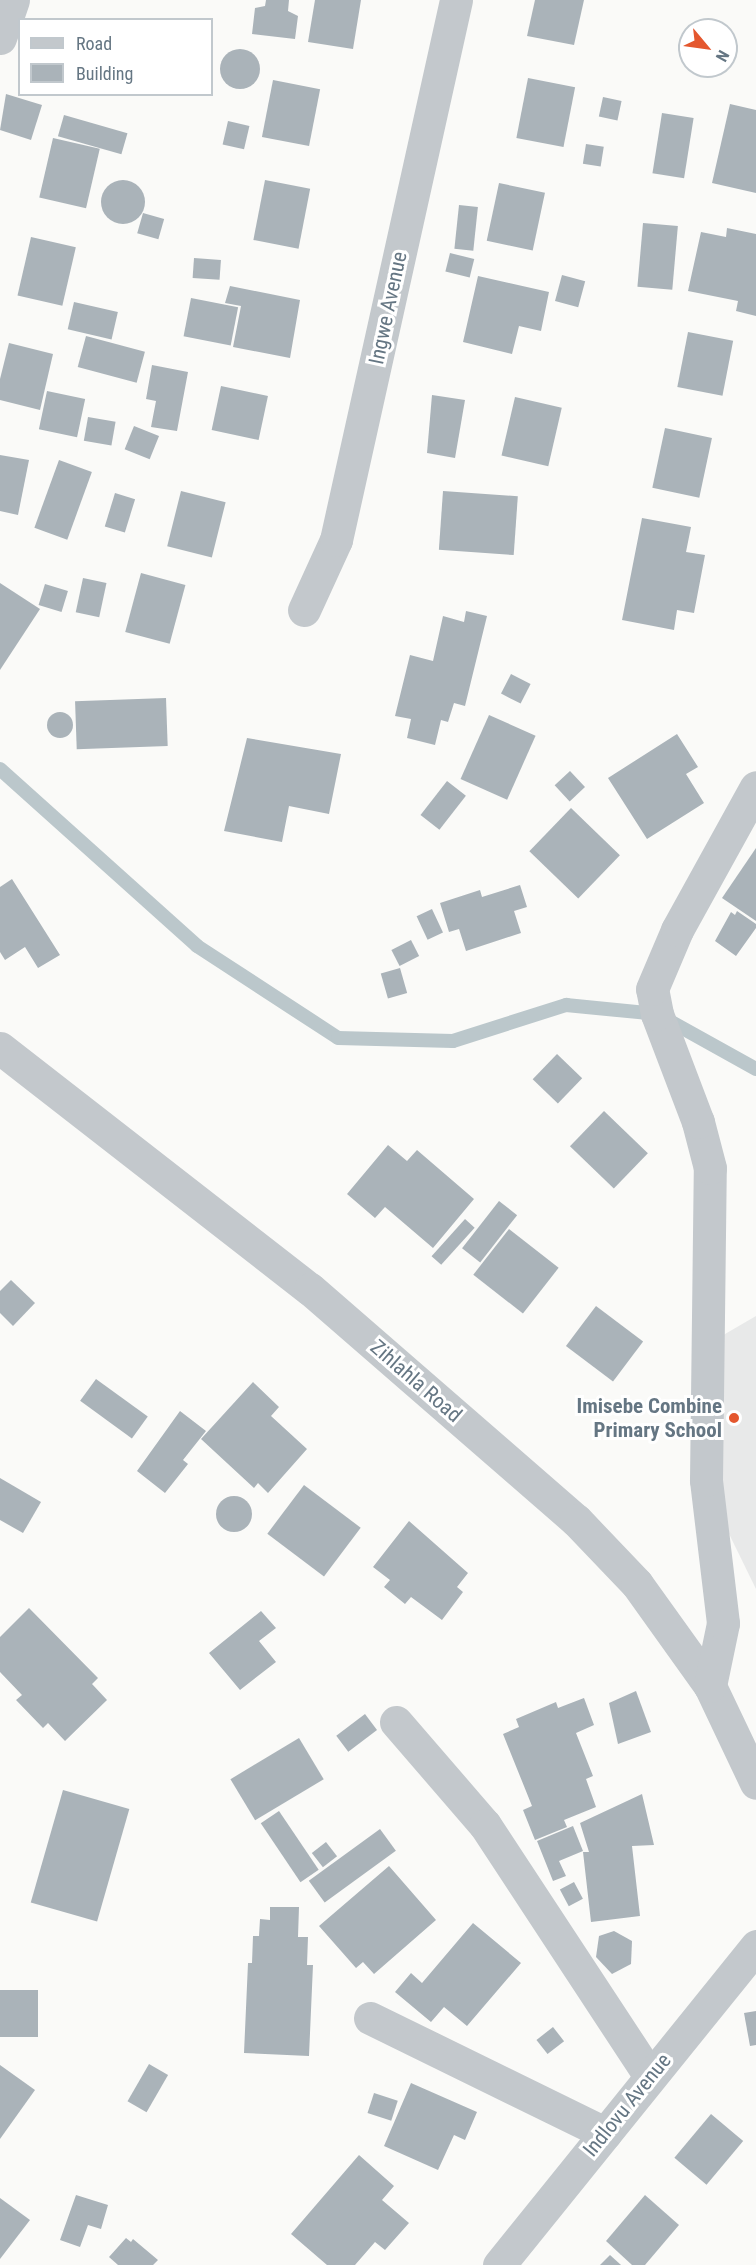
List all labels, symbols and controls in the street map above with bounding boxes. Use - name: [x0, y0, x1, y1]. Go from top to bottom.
- legend: [18, 18, 213, 96]
- north arrow: [678, 18, 738, 78]
- text: Road: [76, 33, 112, 54]
- text: N: [712, 47, 733, 65]
- text: Building: [76, 63, 133, 84]
- street label: Ingwe Avenue: [364, 249, 412, 367]
- street label: Zihlahla Road: [365, 1334, 467, 1428]
- place label: Imisebe Combine Primary School: [577, 1393, 722, 1443]
- marker: Imisebe Combine Primary School: [727, 1411, 741, 1425]
- street label: Indlovu Avenue: [578, 2048, 676, 2162]

